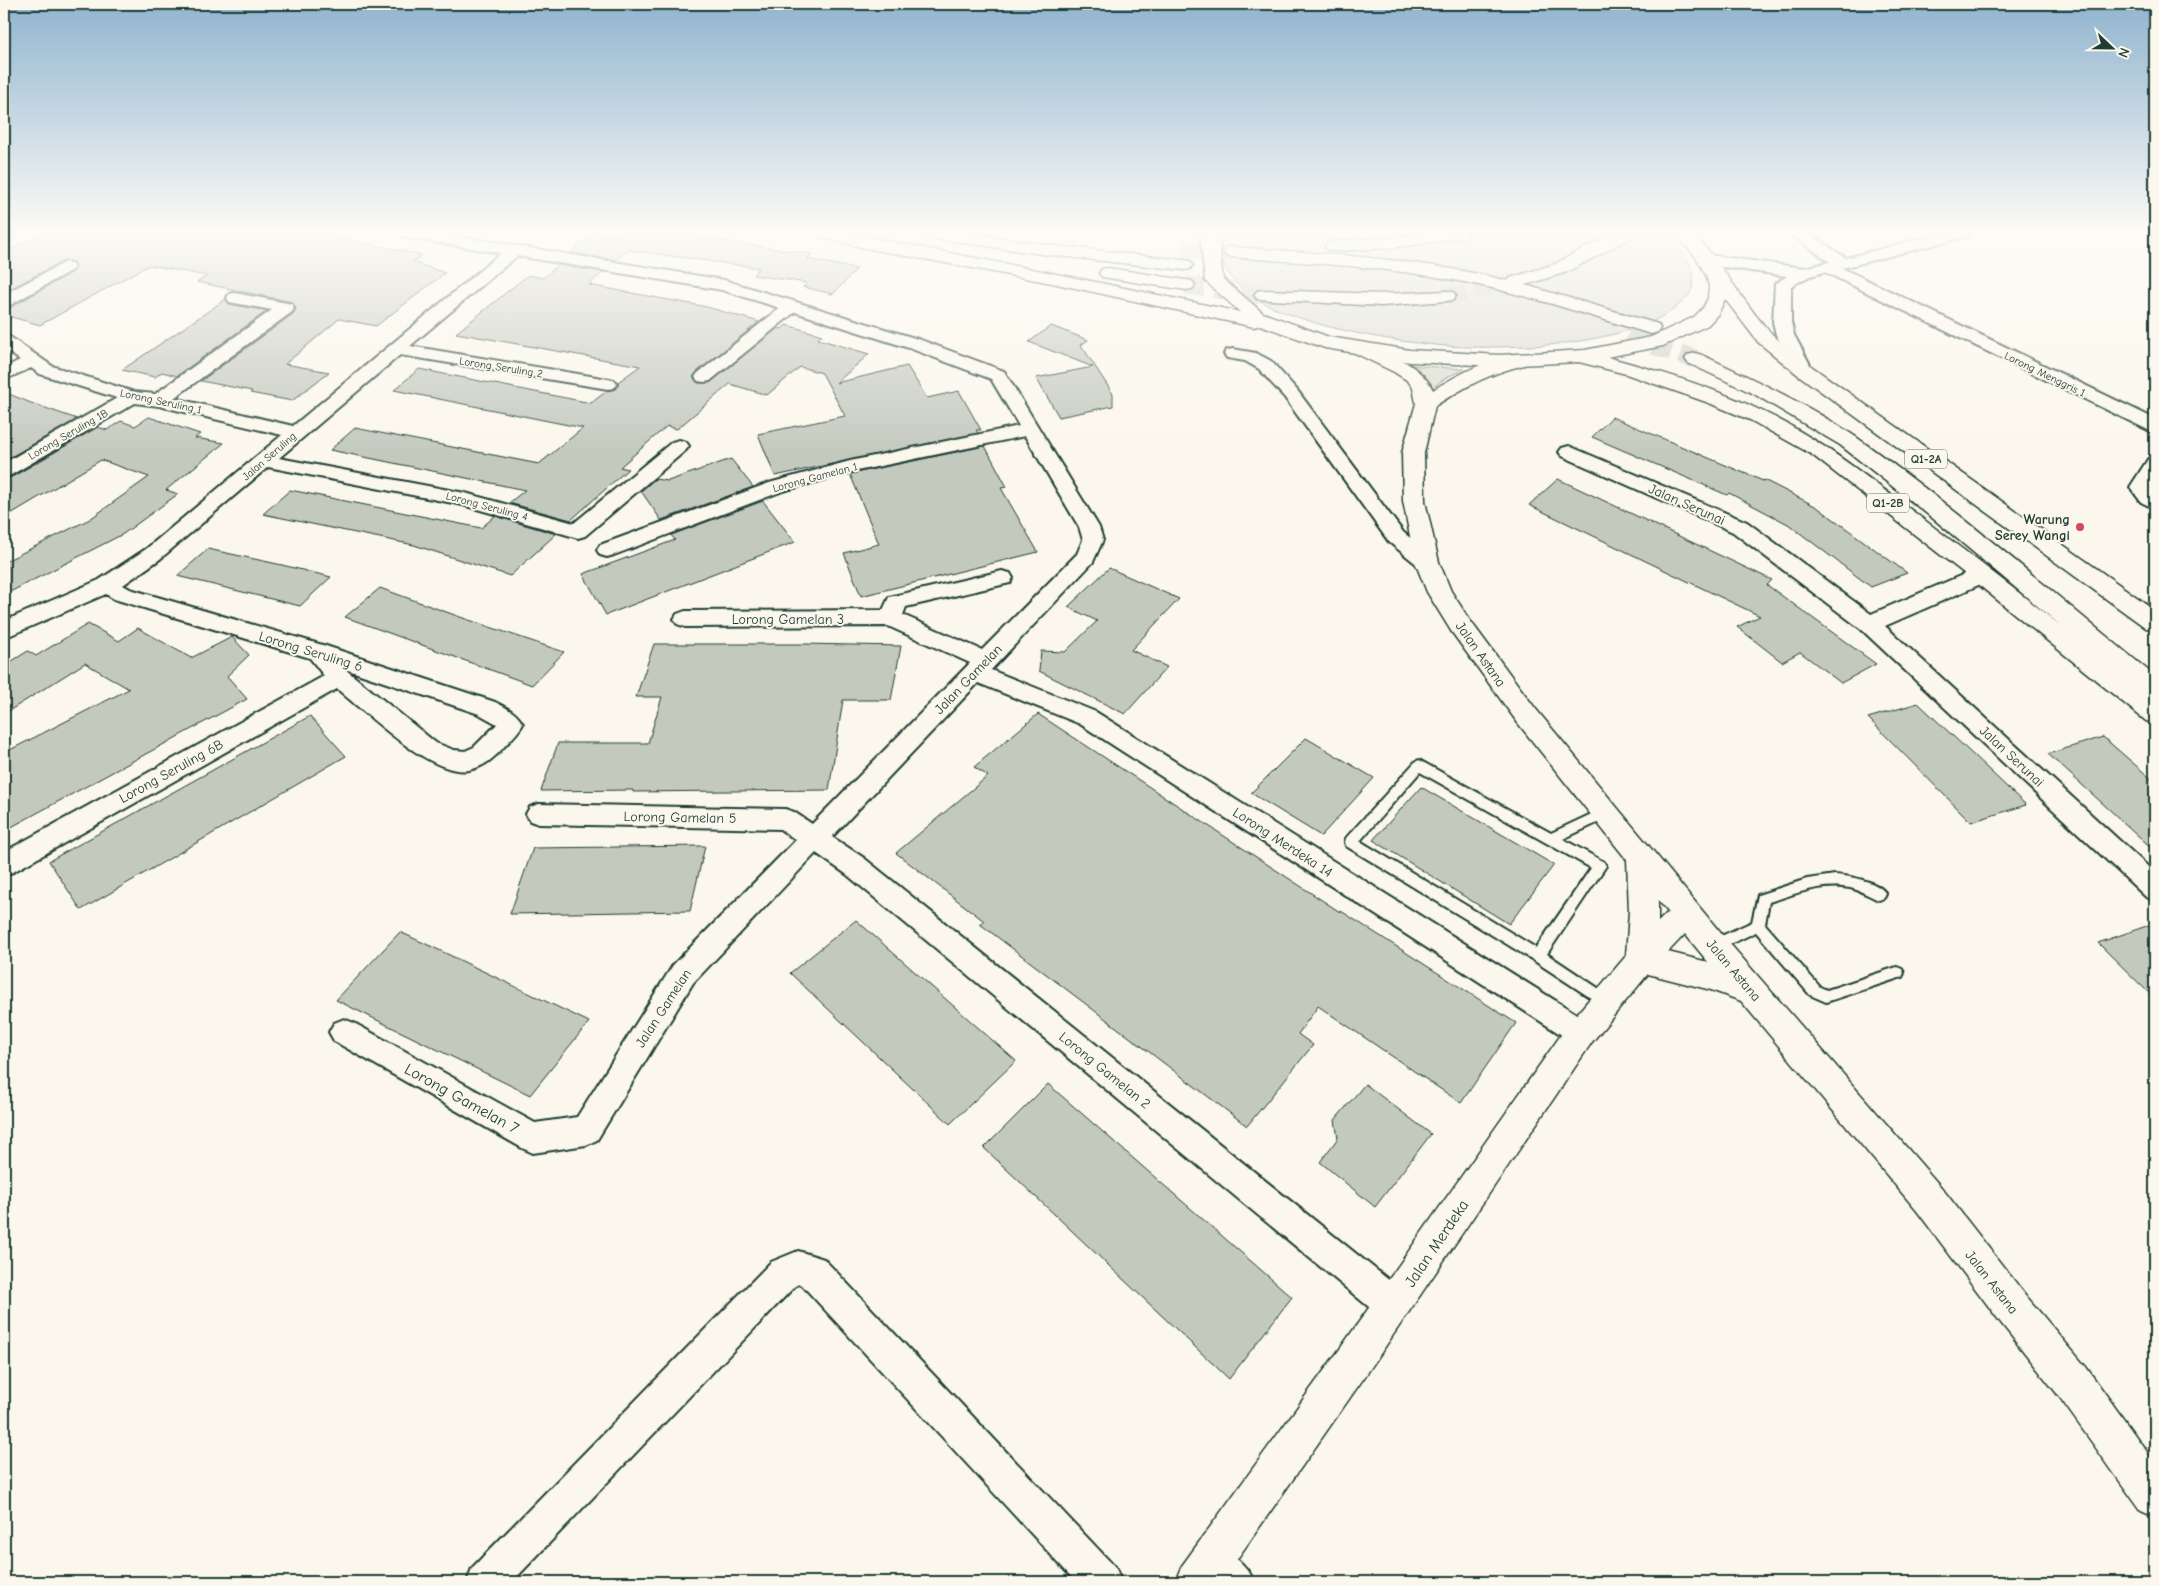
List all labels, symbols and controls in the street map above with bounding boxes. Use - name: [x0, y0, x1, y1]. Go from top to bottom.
- north arrow: [2086, 22, 2136, 72]
- text: N: [2114, 45, 2133, 60]
- street label: Lorong Menggris 1: [2002, 349, 2087, 400]
- street label: Lorong Seruling 2: [458, 354, 544, 381]
- street label: Lorong Seruling 1: [119, 386, 203, 416]
- street label: Lorong Seruling 1B: [26, 406, 111, 463]
- street label: Jalan Seruling: [240, 430, 299, 483]
- road number: Q1-2A: [1905, 449, 1947, 468]
- street label: Lorong Gamelan 1: [771, 460, 859, 495]
- street label: Jalan Serunai: [1646, 480, 1728, 529]
- street label: Lorong Seruling 4: [445, 489, 529, 524]
- road number: Q1-2B: [1867, 493, 1909, 512]
- place label: Warung Serey Wangi: [1995, 511, 2070, 544]
- marker: Warung Serey Wangi: [2074, 521, 2086, 533]
- street label: Lorong Gamelan 3: [732, 611, 844, 628]
- street label: Jalan Astana: [1452, 618, 1509, 690]
- street label: Lorong Seruling 6: [257, 628, 365, 675]
- street label: Jalan Gamelan: [931, 641, 1006, 718]
- street label: Jalan Serunai: [1976, 722, 2047, 791]
- street label: Lorong Seruling 6B: [116, 736, 227, 807]
- street label: Lorong Merdeka 14: [1230, 804, 1336, 881]
- street label: Lorong Gamelan 5: [623, 808, 737, 827]
- street label: Jalan Astana: [1703, 936, 1765, 1005]
- street label: Jalan Gamelan: [632, 966, 695, 1051]
- street label: Lorong Gamelan 2: [1056, 1028, 1154, 1112]
- street label: Lorong Gamelan 7: [401, 1060, 522, 1138]
- street label: Jalan Merdeka: [1401, 1197, 1473, 1290]
- street label: Jalan Astana: [1961, 1247, 2022, 1318]

